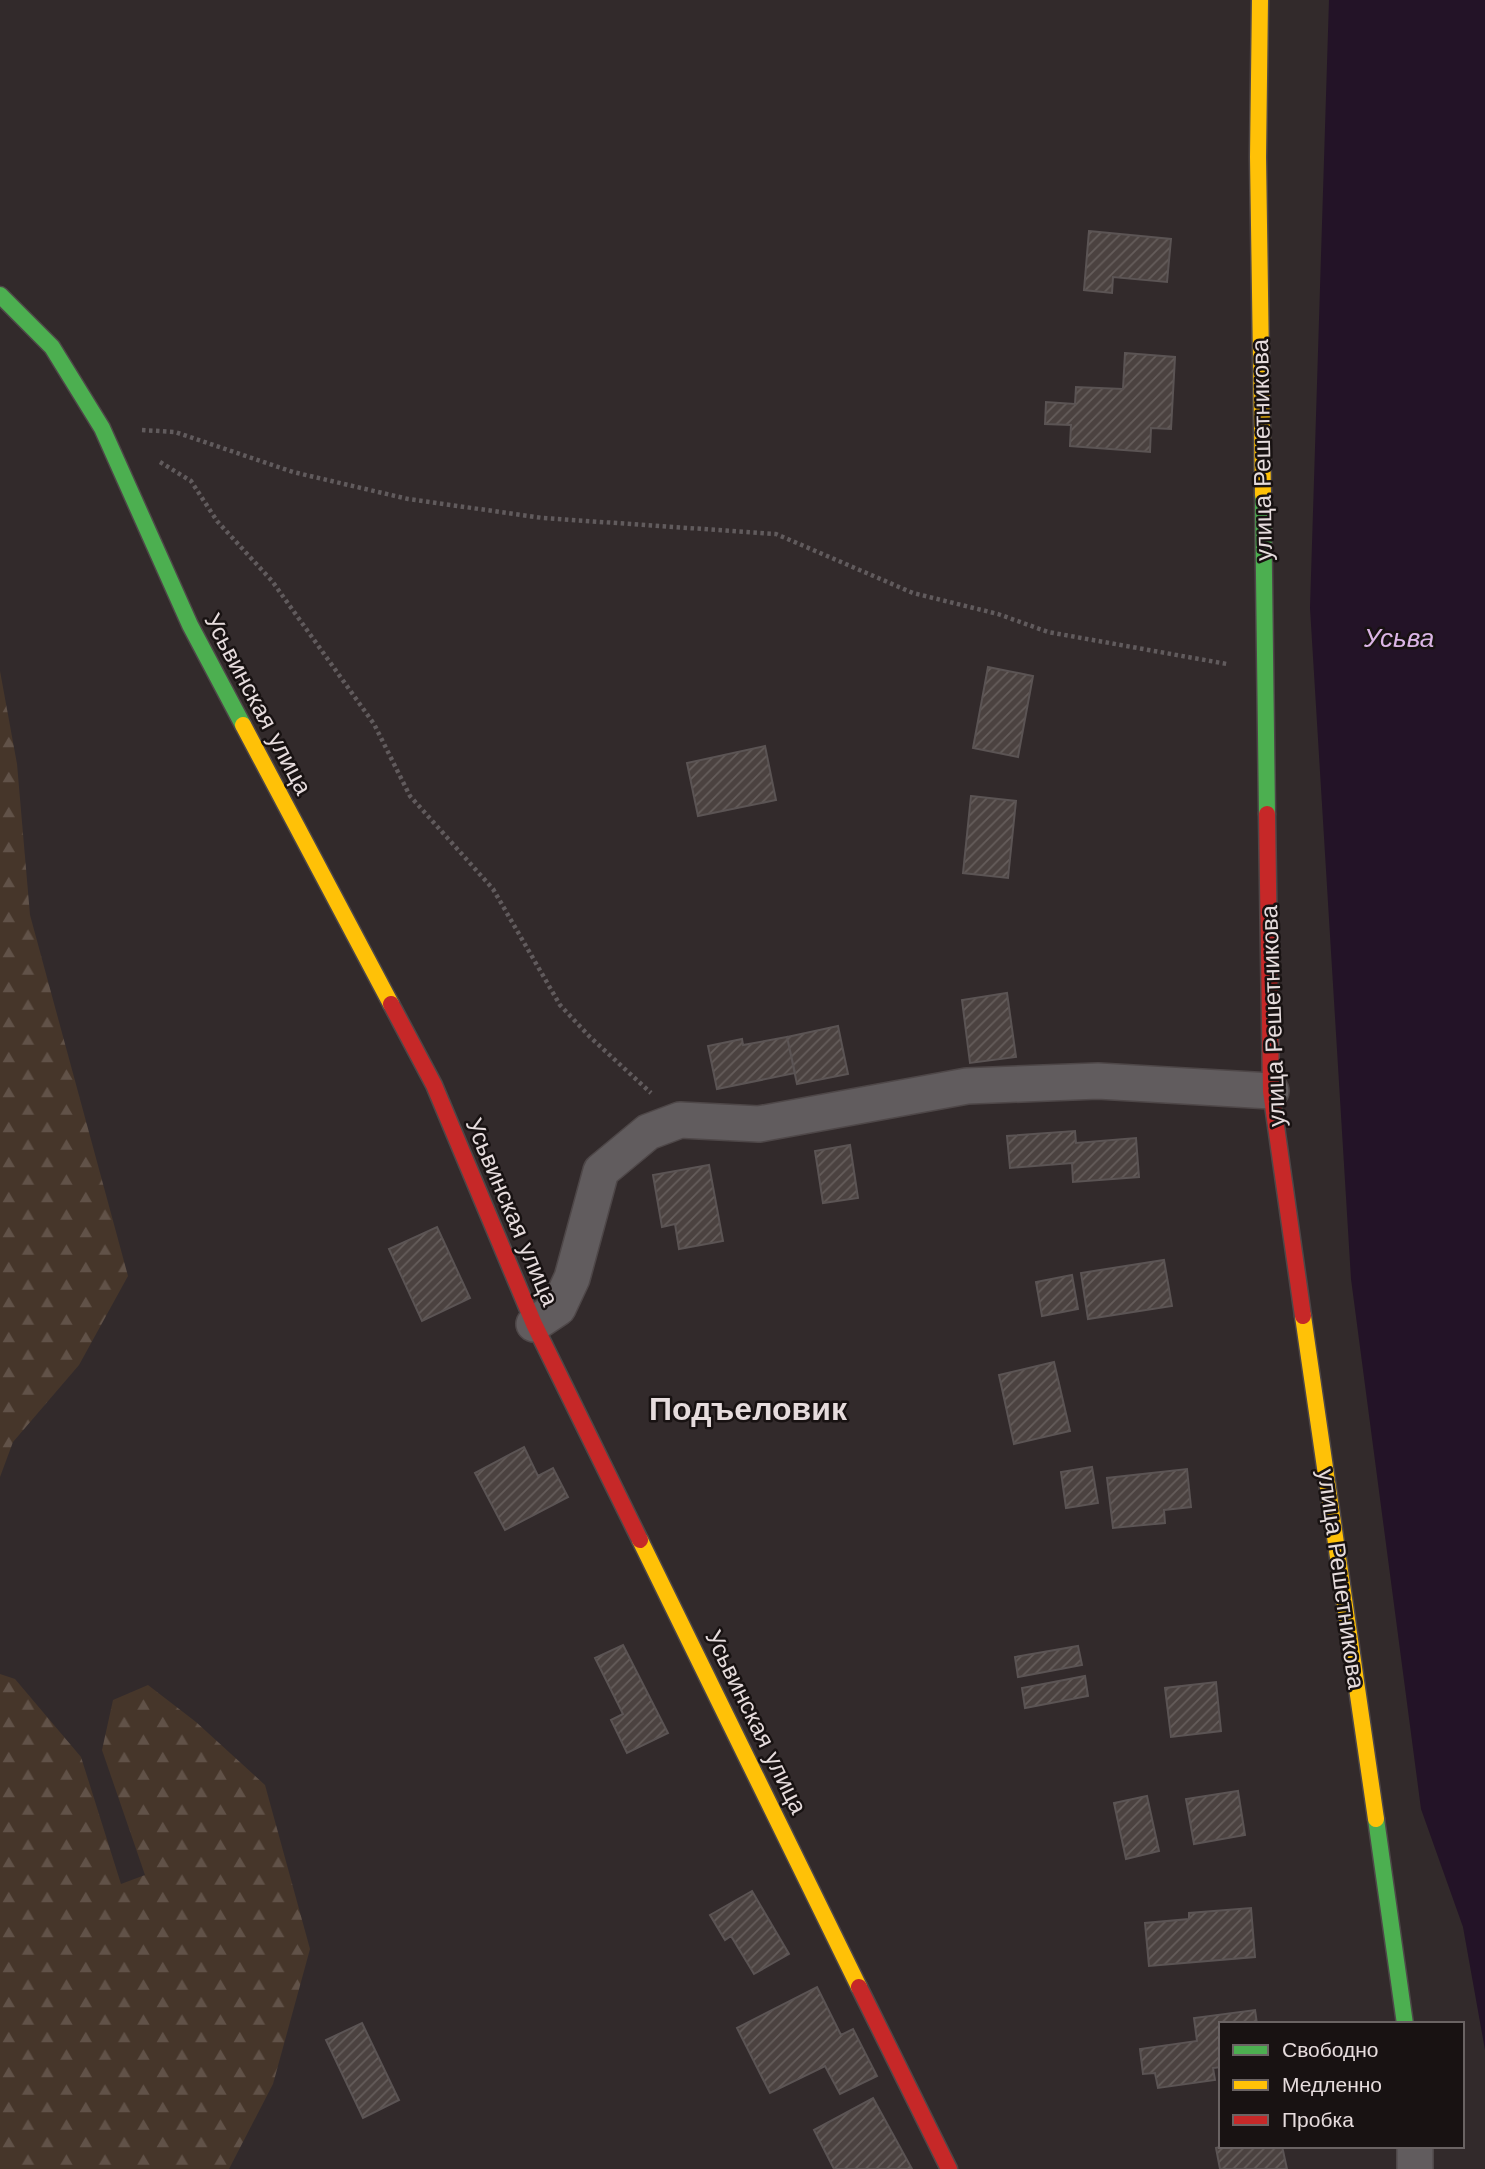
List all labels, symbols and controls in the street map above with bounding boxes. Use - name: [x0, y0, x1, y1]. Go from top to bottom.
- street label: улица Решетникова: [1246, 338, 1278, 561]
- street label: Усьвинская улица: [198, 609, 318, 800]
- water label: Усьва: [1363, 623, 1434, 653]
- street label: улица Решетникова: [1255, 904, 1291, 1127]
- street label: Усьвинская улица: [460, 1114, 564, 1311]
- district label: Подъеловик: [649, 1390, 848, 1428]
- street label: улица Решетникова: [1312, 1467, 1370, 1691]
- street label: Усьвинская улица: [699, 1625, 813, 1819]
- legend: [1219, 2022, 1464, 2148]
- text: Свободно: [1282, 2037, 1379, 2062]
- text: Медленно: [1282, 2072, 1382, 2097]
- text: Пробка: [1282, 2107, 1354, 2132]

